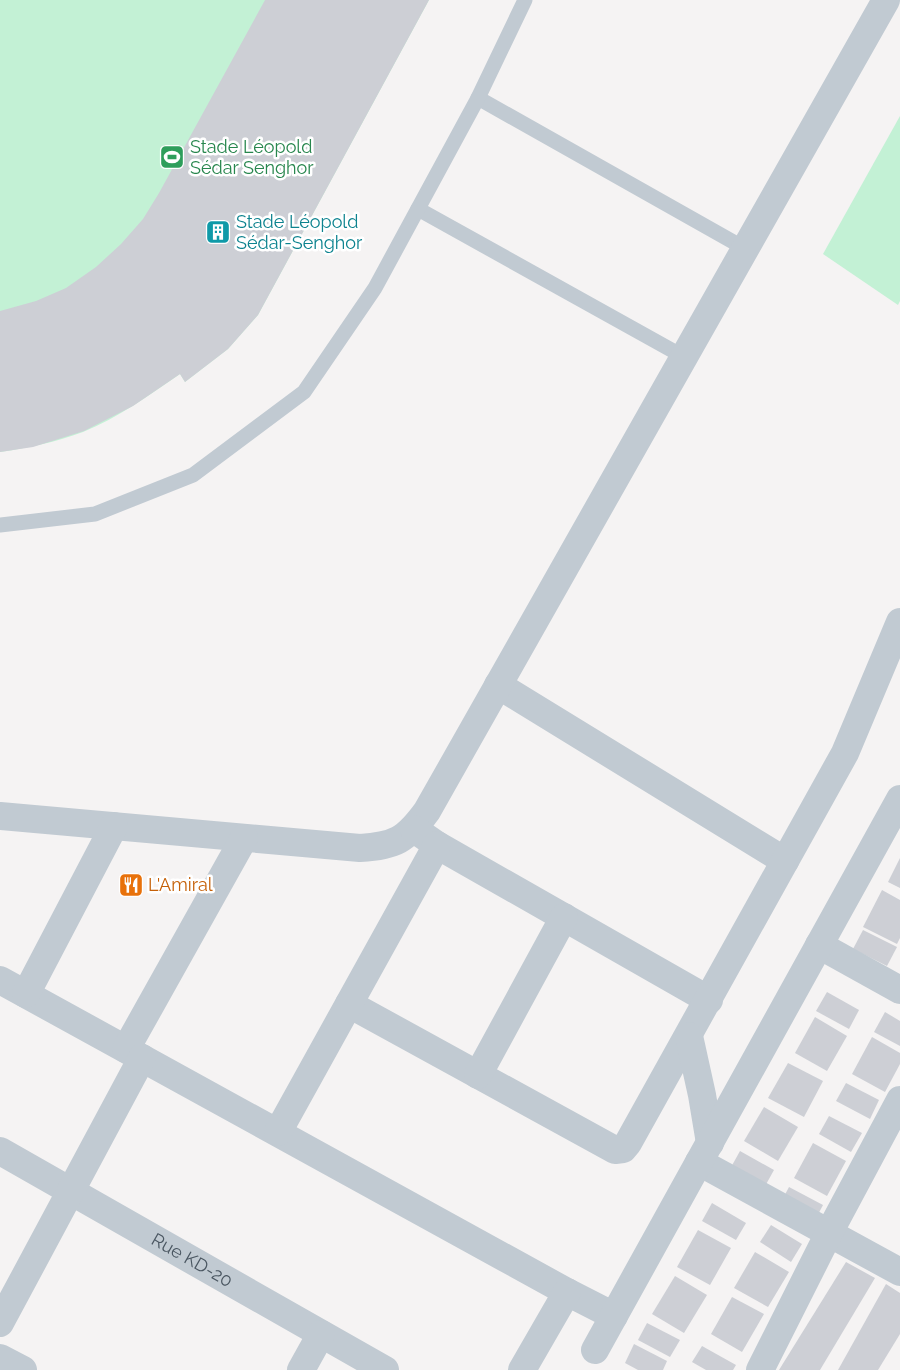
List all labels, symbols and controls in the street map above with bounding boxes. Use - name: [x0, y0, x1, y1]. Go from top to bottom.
- place label: Stade Léopold Sédar Senghor: [190, 136, 314, 178]
- sports icon: Stade Léopold Sédar Senghor: [159, 144, 185, 170]
- place label: Stade Léopold Sédar-Senghor: [236, 211, 363, 253]
- building icon: Stade Léopold Sédar-Senghor: [205, 219, 231, 245]
- restaurant icon: L'Amiral: [118, 872, 144, 898]
- place label: L'Amiral: [148, 874, 213, 895]
- street label: Rue KD-20: [148, 1228, 237, 1291]

